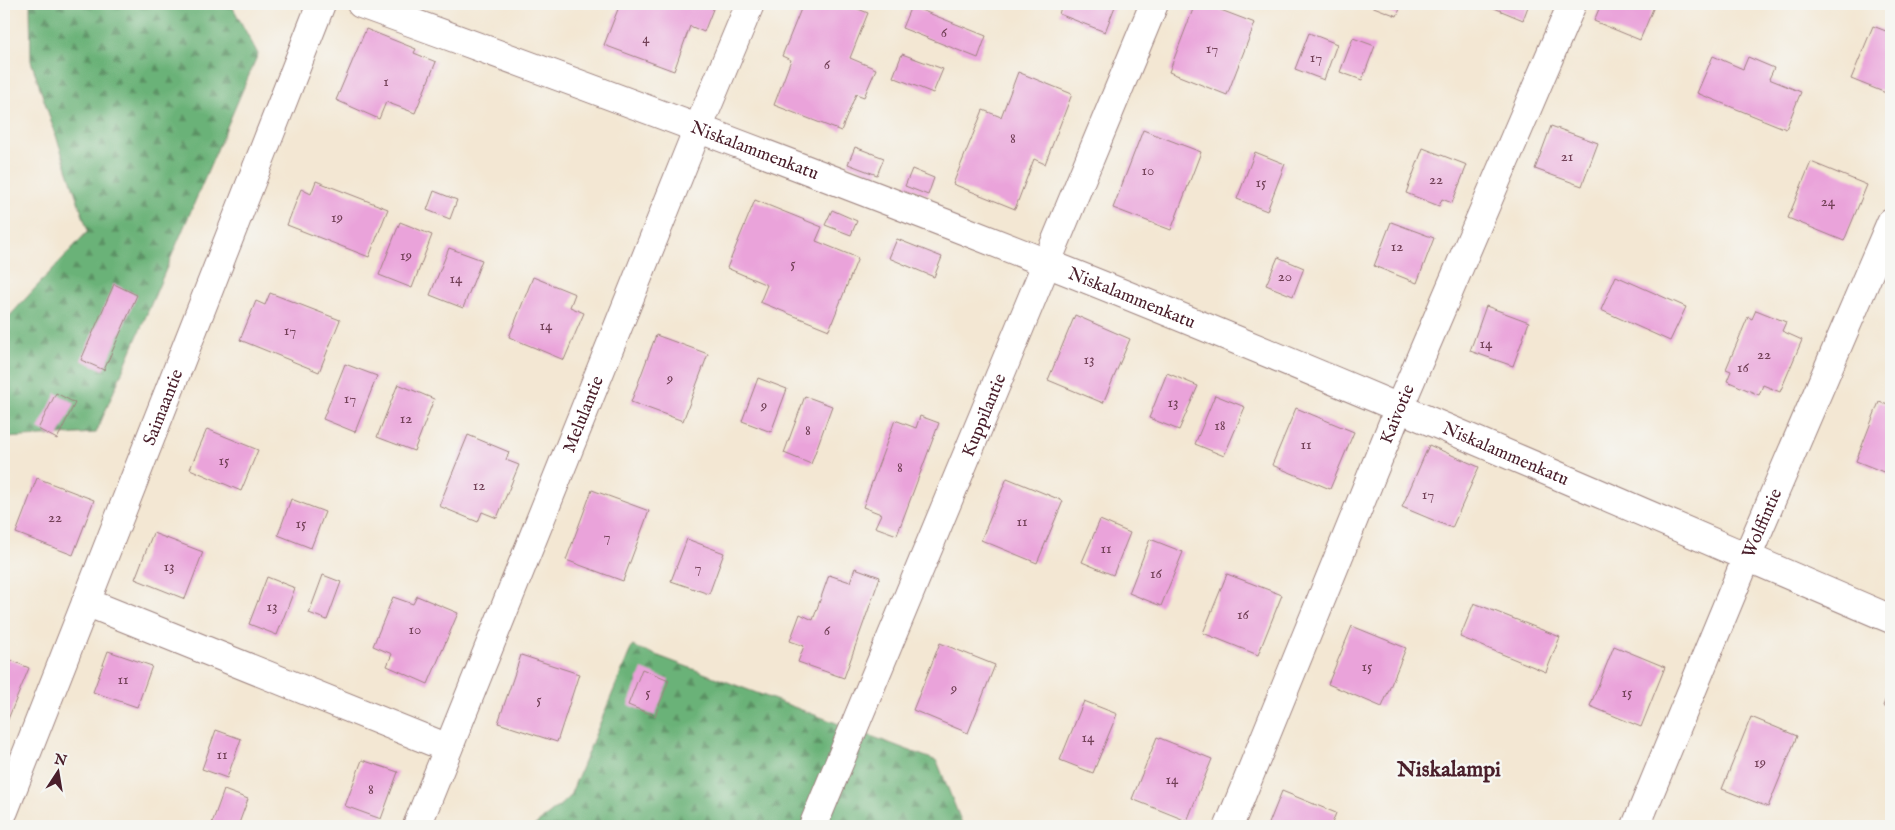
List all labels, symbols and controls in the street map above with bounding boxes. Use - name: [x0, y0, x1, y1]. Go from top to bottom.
- house number: 6: [941, 23, 948, 42]
- house number: 4: [642, 29, 650, 48]
- house number: 17: [1206, 39, 1218, 58]
- house number: 17: [1310, 48, 1322, 67]
- house number: 6: [824, 55, 831, 74]
- house number: 1: [383, 72, 389, 91]
- street label: Niskalammenkatu: [687, 117, 822, 186]
- house number: 8: [1010, 129, 1016, 148]
- house number: 21: [1561, 147, 1573, 166]
- house number: 10: [1142, 161, 1154, 180]
- house number: 22: [1429, 170, 1443, 189]
- house number: 15: [1255, 173, 1267, 192]
- house number: 24: [1821, 192, 1836, 211]
- house number: 19: [331, 208, 343, 227]
- house number: 12: [1391, 237, 1403, 256]
- house number: 19: [400, 246, 412, 265]
- house number: 5: [790, 254, 796, 273]
- street label: Niskalammenkatu: [1064, 263, 1199, 335]
- house number: 20: [1278, 267, 1292, 286]
- house number: 14: [450, 269, 463, 288]
- house number: 14: [540, 316, 553, 335]
- house number: 17: [284, 321, 296, 340]
- house number: 14: [1480, 334, 1493, 353]
- house number: 22: [1757, 345, 1771, 364]
- house number: 13: [1083, 350, 1095, 369]
- house number: 16: [1737, 358, 1750, 377]
- street label: Saimaantie: [139, 366, 189, 449]
- house number: 9: [666, 369, 673, 388]
- street label: Kuppilantie: [957, 370, 1012, 461]
- street label: Melulantie: [558, 373, 610, 456]
- street label: Kaivotie: [1376, 381, 1421, 448]
- house number: 17: [344, 389, 356, 408]
- house number: 13: [1167, 393, 1179, 412]
- house number: 9: [760, 396, 767, 415]
- house number: 12: [400, 409, 412, 428]
- house number: 18: [1214, 416, 1226, 435]
- street label: Niskalammenkatu: [1438, 418, 1572, 492]
- house number: 8: [805, 421, 811, 440]
- house number: 11: [1300, 435, 1312, 454]
- house number: 15: [218, 451, 230, 470]
- house number: 8: [897, 458, 903, 477]
- house number: 12: [473, 476, 485, 495]
- house number: 17: [1422, 485, 1434, 504]
- street label: Wolffintie: [1738, 485, 1788, 562]
- house number: 22: [48, 508, 62, 527]
- house number: 11: [1016, 512, 1028, 531]
- house number: 15: [295, 514, 307, 533]
- house number: 7: [603, 527, 611, 546]
- house number: 11: [1100, 539, 1112, 558]
- house number: 13: [163, 557, 175, 576]
- house number: 7: [694, 558, 702, 577]
- house number: 16: [1150, 564, 1163, 583]
- house number: 13: [266, 597, 278, 616]
- house number: 16: [1237, 605, 1250, 624]
- house number: 10: [409, 620, 421, 639]
- house number: 6: [824, 621, 831, 640]
- house number: 15: [1361, 657, 1373, 676]
- house number: 11: [117, 670, 129, 689]
- house number: 9: [950, 679, 957, 698]
- house number: 5: [645, 683, 651, 702]
- house number: 15: [1621, 683, 1633, 702]
- house number: 5: [536, 690, 542, 709]
- house number: 14: [1082, 728, 1095, 747]
- house number: 11: [216, 745, 228, 764]
- north arrow: [32, 748, 82, 798]
- text: N: [52, 750, 68, 770]
- house number: 19: [1754, 753, 1766, 772]
- district label: Niskalampi: [1396, 756, 1501, 784]
- house number: 14: [1166, 770, 1179, 789]
- house number: 8: [368, 780, 374, 799]

